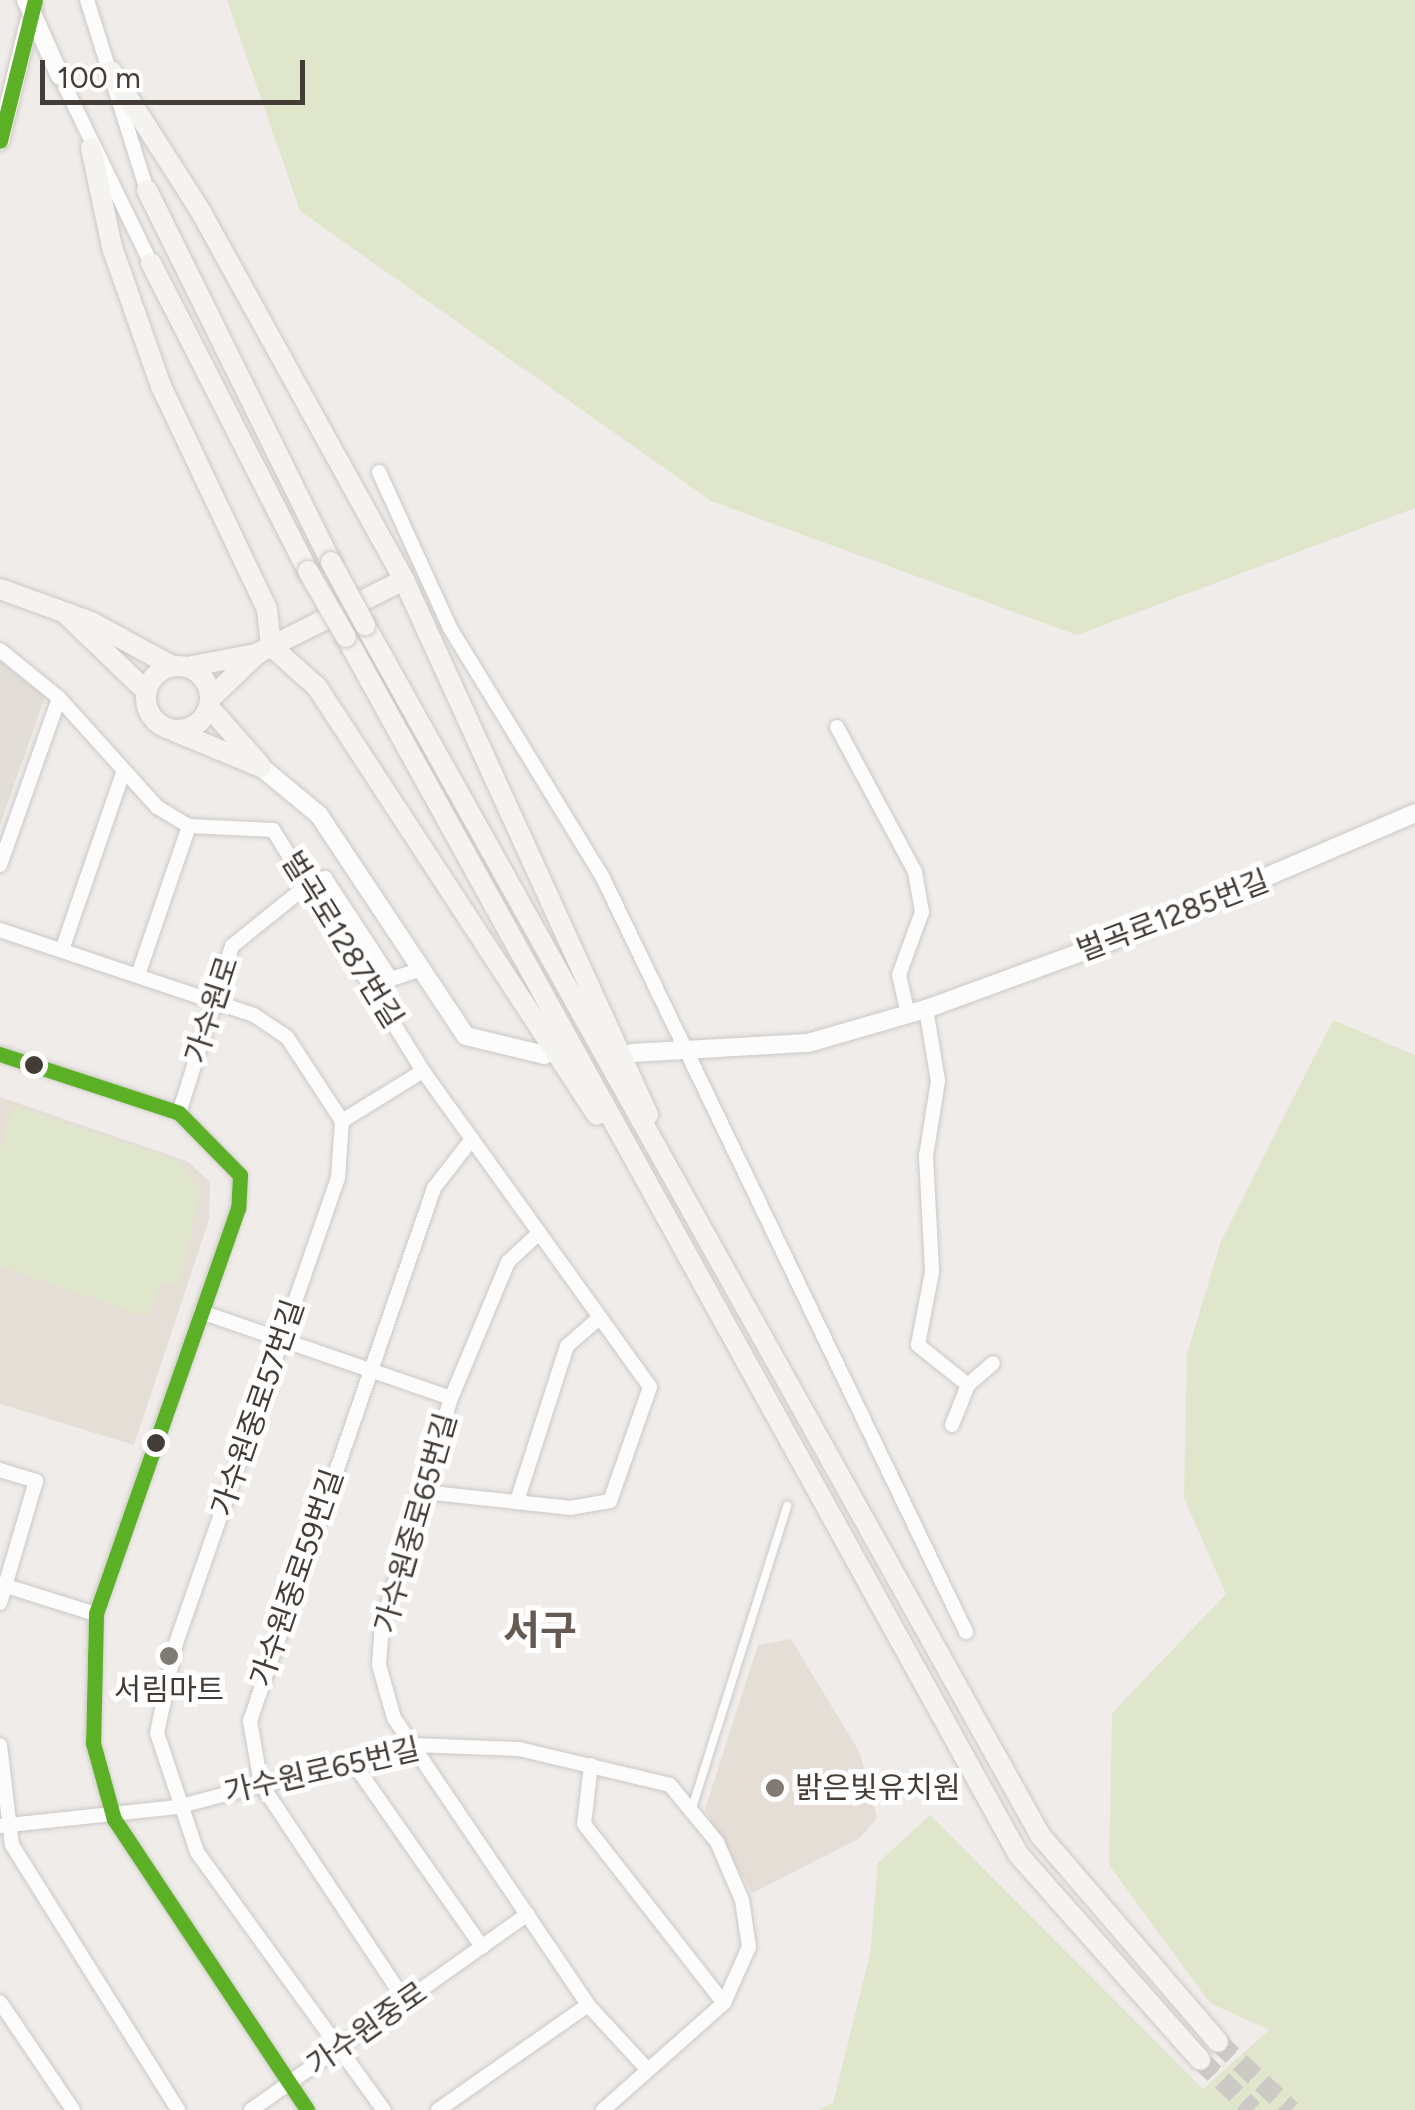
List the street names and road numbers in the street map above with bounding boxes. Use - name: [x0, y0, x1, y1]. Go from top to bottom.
- street label: 벌곡로1287번길: [273, 845, 411, 1035]
- street label: 벌곡로1285번길: [1072, 863, 1274, 969]
- street label: 가수원로: [178, 952, 246, 1068]
- street label: 가수원중로57번길: [204, 1295, 312, 1521]
- street label: 가수원중로65번길: [367, 1409, 465, 1637]
- street label: 가수원중로59번길: [243, 1465, 351, 1691]
- street label: 가수원로65번길: [221, 1731, 423, 1811]
- street label: 가수원중로: [300, 1975, 434, 2083]

